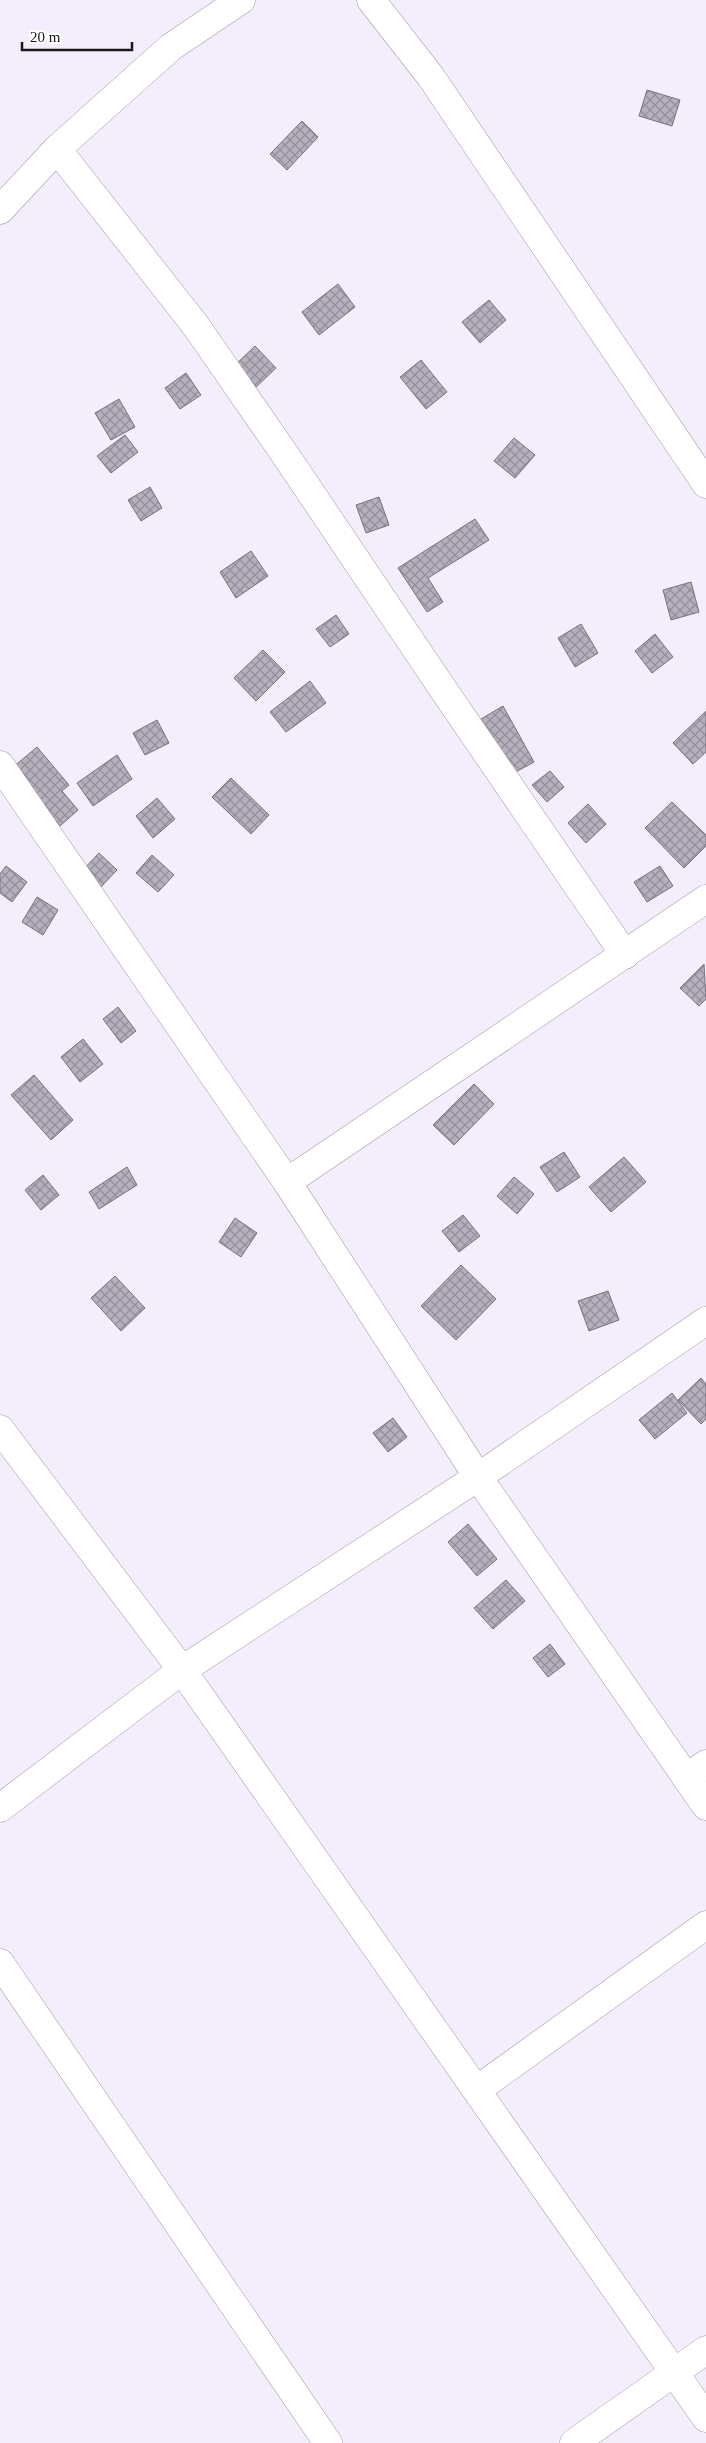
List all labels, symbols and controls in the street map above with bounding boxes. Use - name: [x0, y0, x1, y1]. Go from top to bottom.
- scale bar: [22, 20, 132, 52]
- text: 20 m: [30, 29, 61, 45]

